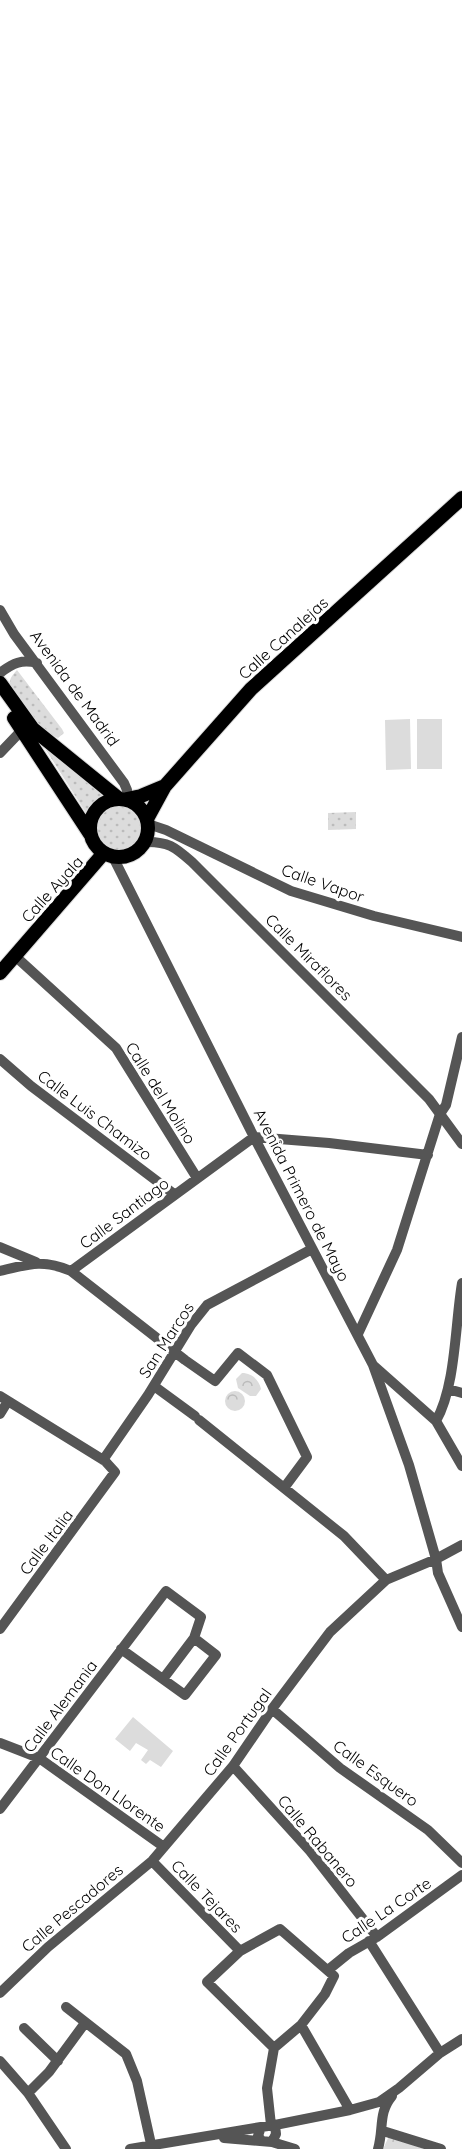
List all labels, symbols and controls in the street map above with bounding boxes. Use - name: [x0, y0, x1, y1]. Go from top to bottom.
- street label: Calle Canalejas: [234, 592, 332, 684]
- street label: Avenida de Madrid: [26, 626, 124, 750]
- street label: Calle Ayala: [17, 852, 87, 926]
- street label: Calle Vapor: [279, 859, 367, 907]
- street label: Calle Miraflores: [261, 909, 357, 1005]
- street label: Calle del Molino: [122, 1038, 200, 1148]
- street label: Calle Luis Chamizo: [34, 1065, 156, 1165]
- street label: Avenida Primero de Mayo: [250, 1105, 354, 1285]
- street label: Calle Santiago: [75, 1173, 173, 1253]
- street label: San Marcos: [134, 1298, 198, 1382]
- street label: Calle Italia: [15, 1505, 77, 1579]
- street label: Calle Alemania: [19, 1656, 101, 1756]
- street label: Calle Portugal: [198, 1684, 276, 1780]
- street label: Calle Esquero: [329, 1735, 423, 1811]
- street label: Calle Don Llorente: [47, 1742, 169, 1836]
- street label: Calle Rabanero: [274, 1791, 362, 1891]
- street label: Calle Tejares: [167, 1855, 247, 1937]
- street label: Calle Pescadores: [17, 1860, 127, 1956]
- street label: Calle La Corte: [337, 1873, 435, 1947]

